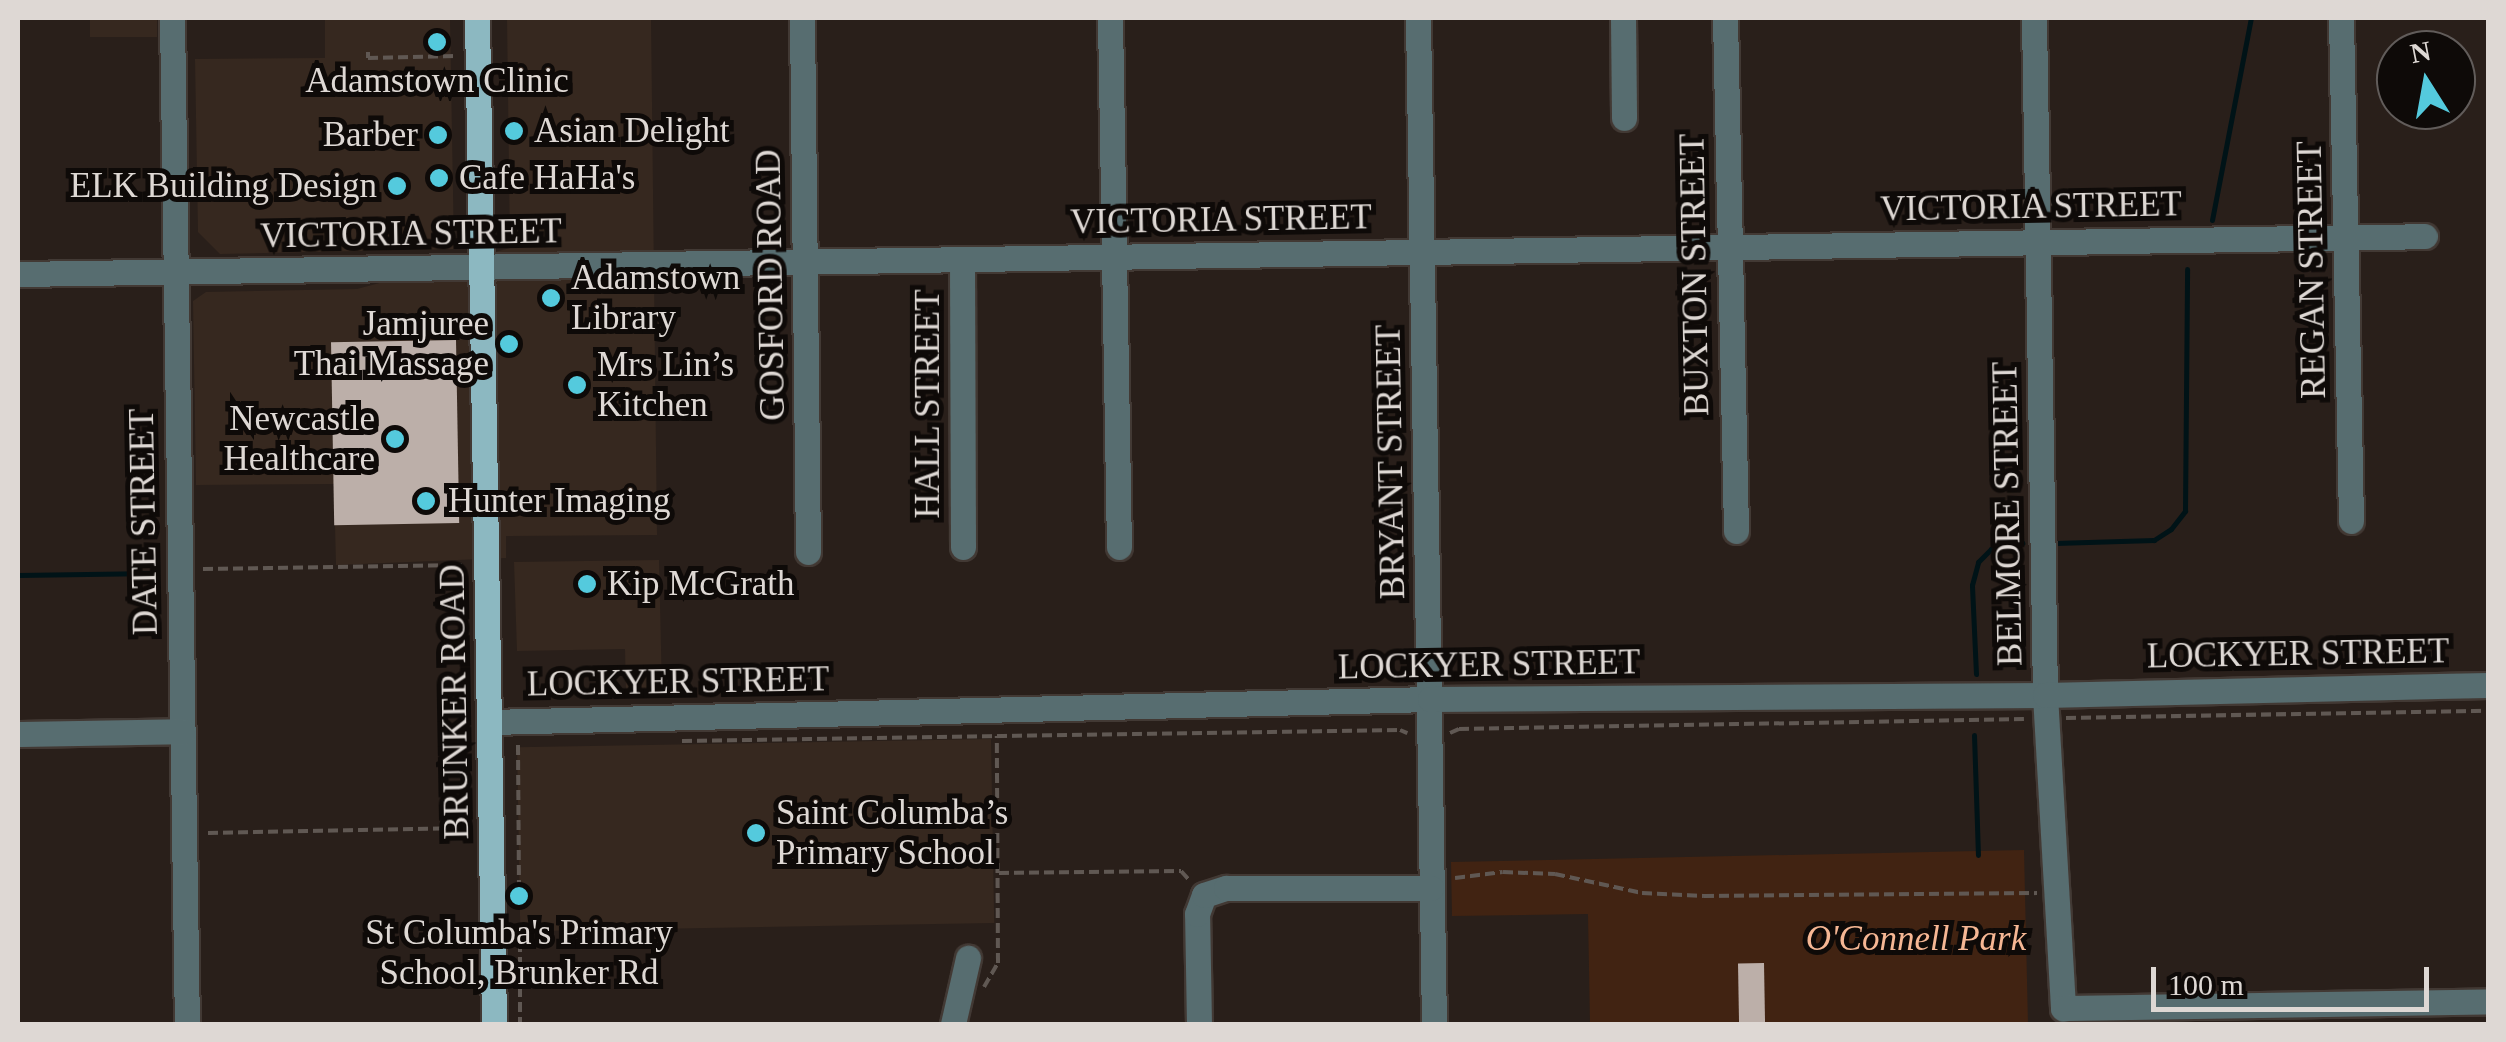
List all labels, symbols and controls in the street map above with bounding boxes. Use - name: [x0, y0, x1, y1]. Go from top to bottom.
- marker: Adamstown Clinic: [424, 29, 450, 55]
- north arrow: [2376, 30, 2476, 130]
- text: N: [2408, 35, 2433, 69]
- place label: Adamstown Clinic: [305, 60, 569, 102]
- place label: Asian Delight: [534, 110, 729, 152]
- place label: Barber: [323, 114, 418, 156]
- marker: Asian Delight: [503, 120, 525, 142]
- marker: Barber: [427, 124, 449, 146]
- street label: BUXTON STREET: [1672, 134, 1718, 416]
- street label: REGAN STREET: [2289, 141, 2335, 399]
- street label: GOSFORD ROAD: [748, 149, 794, 421]
- place label: Cafe HaHa's: [459, 157, 635, 199]
- place label: ELK Building Design: [70, 165, 377, 207]
- marker: Cafe HaHa's: [428, 167, 450, 189]
- marker: ELK Building Design: [386, 175, 408, 197]
- street label: VICTORIA STREET: [1879, 183, 2183, 231]
- street label: VICTORIA STREET: [1069, 196, 1373, 244]
- street label: VICTORIA STREET: [259, 210, 563, 258]
- place label: Adamstown Library: [571, 257, 740, 339]
- marker: Adamstown Library: [540, 287, 562, 309]
- street label: HALL STREET: [907, 289, 949, 519]
- place label: Jamjuree Thai Massage: [294, 303, 489, 385]
- street label: BRYANT STREET: [1368, 324, 1414, 600]
- marker: Jamjuree Thai Massage: [498, 333, 520, 355]
- place label: Mrs Lin’s Kitchen: [597, 344, 734, 426]
- street label: BELMORE STREET: [1984, 362, 2032, 666]
- marker: Mrs Lin’s Kitchen: [566, 374, 588, 396]
- place label: Newcastle Healthcare: [223, 398, 375, 480]
- street label: DATE STREET: [121, 408, 167, 636]
- marker: Newcastle Healthcare: [384, 428, 406, 450]
- place label: Hunter Imaging: [448, 480, 671, 522]
- marker: Hunter Imaging: [413, 488, 439, 514]
- place label: Kip McGrath: [607, 563, 795, 605]
- street label: BRUNKER ROAD: [432, 564, 478, 840]
- marker: Kip McGrath: [576, 573, 598, 595]
- street label: LOCKYER STREET: [2146, 630, 2450, 678]
- street label: LOCKYER STREET: [1337, 641, 1641, 689]
- street label: LOCKYER STREET: [526, 658, 830, 706]
- place label: Saint Columba’s Primary School: [776, 792, 1008, 874]
- marker: Saint Columba’s Primary School: [745, 822, 767, 844]
- marker: St Columba's Primary School, Brunker Rd: [508, 885, 530, 907]
- place label: St Columba's Primary School, Brunker Rd: [365, 912, 673, 994]
- park label: O'Connell Park: [1806, 918, 2026, 960]
- scale bar: [2156, 947, 2434, 1009]
- text: 100 m: [2168, 968, 2244, 1001]

